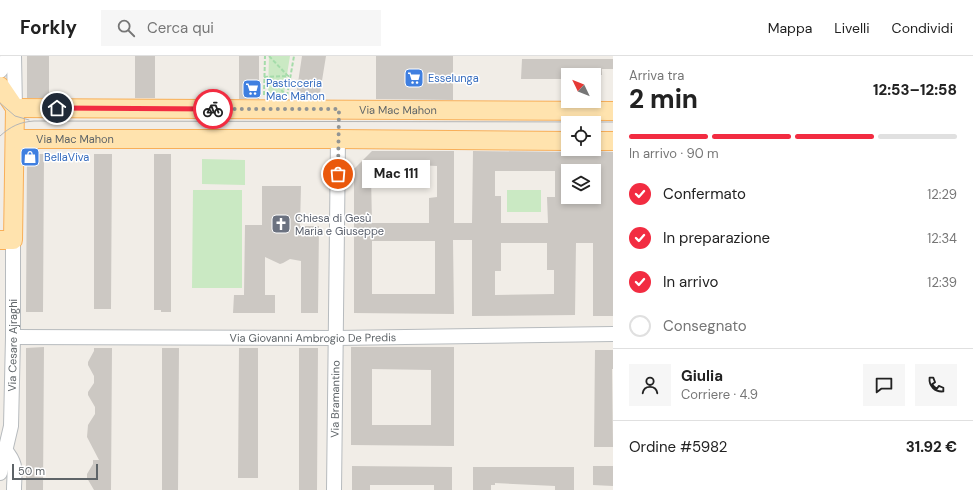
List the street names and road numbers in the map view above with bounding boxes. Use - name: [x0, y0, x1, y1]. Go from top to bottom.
- street label: Via Mac Mahon: [359, 103, 437, 117]
- street label: Via Mac Mahon: [36, 132, 114, 146]
- street label: Via Cesare Ajraghi: [5, 299, 20, 392]
- street label: Via Giovanni Ambrogio De Predis: [230, 330, 396, 345]
- street label: Via Bramantino: [328, 360, 342, 438]

